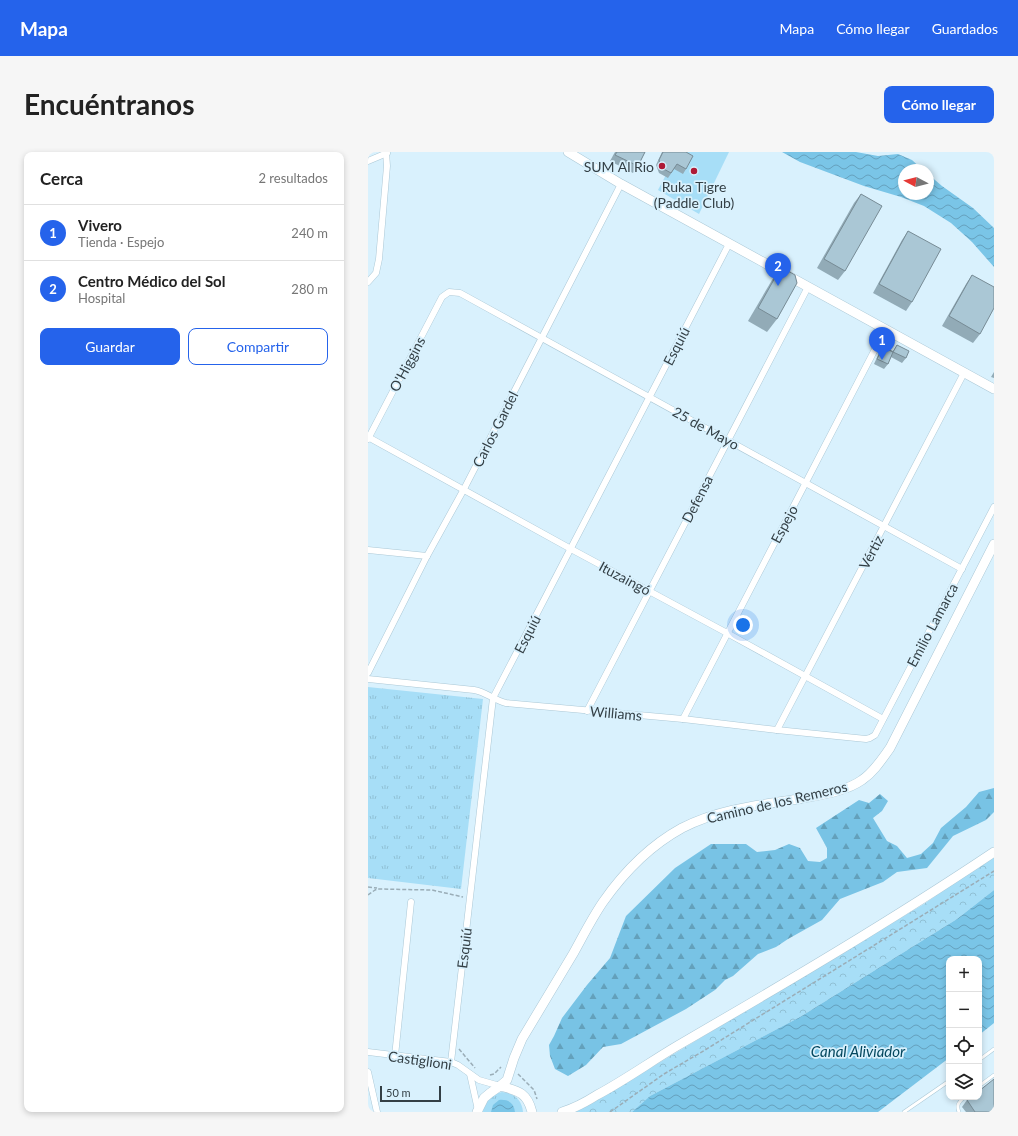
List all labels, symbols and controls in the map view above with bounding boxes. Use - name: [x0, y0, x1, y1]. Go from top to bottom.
- text: Mapa: [20, 17, 68, 40]
- text: Mapa: [780, 20, 814, 37]
- text: Cómo llegar: [836, 20, 910, 37]
- text: Guardados: [932, 20, 998, 37]
- button: Cómo llegar: [884, 86, 994, 123]
- text: Encuéntranos: [24, 87, 195, 121]
- place label: SUM Al Rio: [584, 158, 654, 175]
- marker: SUM Al Rio: [657, 161, 667, 171]
- north arrow: [898, 164, 934, 200]
- marker: Ruka Tigre (Paddle Club): [689, 166, 699, 176]
- text: Cerca: [40, 168, 83, 189]
- text: 2 resultados: [258, 170, 328, 186]
- place label: Ruka Tigre (Paddle Club): [654, 178, 734, 211]
- text: Vivero: [78, 216, 122, 234]
- text: 1: [49, 225, 57, 241]
- text: 240 m: [291, 225, 328, 241]
- text: Tienda · Espejo: [78, 234, 164, 250]
- pin: 2: [765, 253, 791, 286]
- text: Centro Médico del Sol: [78, 272, 225, 290]
- text: 2: [49, 281, 57, 297]
- text: 280 m: [291, 281, 328, 297]
- text: Hospital: [78, 290, 125, 306]
- street label: Esquiú: [659, 324, 693, 368]
- pin: 1: [869, 327, 895, 360]
- button: Guardar: [40, 328, 180, 365]
- button: Compartir: [188, 328, 328, 365]
- street label: O'Higgins: [385, 334, 429, 394]
- street label: Carlos Gardel: [469, 388, 521, 470]
- street label: 25 de Mayo: [670, 403, 742, 453]
- street label: Defensa: [678, 472, 716, 525]
- street label: Espejo: [767, 502, 801, 546]
- street label: Vértiz: [855, 532, 887, 572]
- street label: Ituzaingó: [596, 557, 654, 599]
- street label: Emilio Lamarca: [903, 580, 961, 670]
- street label: Esquiú: [510, 612, 544, 656]
- your location: [733, 615, 753, 635]
- street label: Williams: [589, 702, 643, 724]
- street label: Camino de los Remeros: [705, 778, 849, 826]
- street label: Esquiú: [453, 927, 475, 969]
- map controls: [946, 956, 982, 1100]
- button: +: [946, 956, 982, 992]
- button: −: [946, 992, 982, 1028]
- button: locate: [946, 1028, 982, 1064]
- water label: Canal Aliviador: [811, 1042, 906, 1060]
- street label: Castiglioni: [387, 1047, 453, 1073]
- button: layers: [946, 1064, 982, 1100]
- scale bar: [380, 1084, 441, 1103]
- text: 50 m: [386, 1086, 411, 1099]

